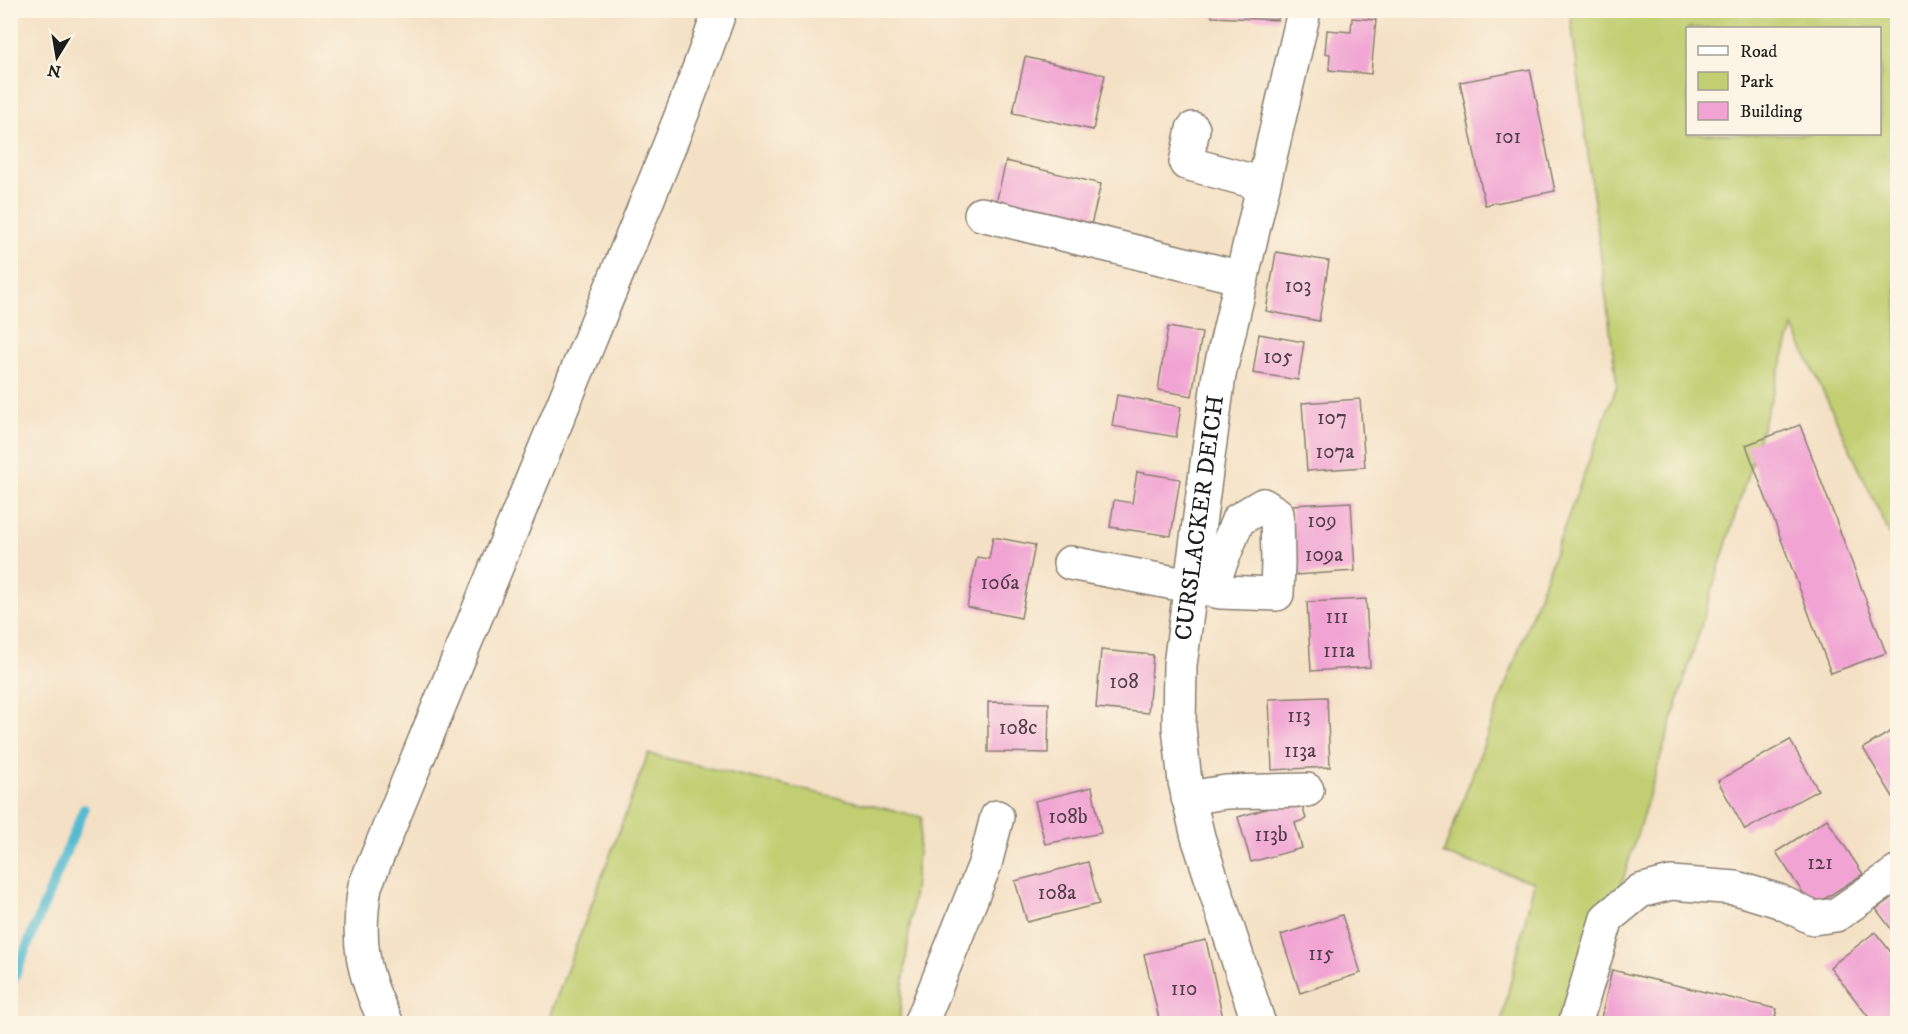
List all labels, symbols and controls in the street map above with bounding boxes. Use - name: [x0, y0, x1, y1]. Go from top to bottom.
- north arrow: [27, 27, 87, 87]
- legend: [1686, 27, 1881, 135]
- text: Road: [1740, 41, 1777, 63]
- text: N: [46, 60, 63, 82]
- text: Park: [1740, 71, 1774, 93]
- text: Building: [1740, 101, 1802, 123]
- house number: 101: [1495, 124, 1521, 150]
- house number: 103: [1285, 273, 1311, 299]
- house number: 105: [1263, 344, 1293, 370]
- street label: CURSLACKER DEICH: [1168, 393, 1231, 642]
- house number: 107: [1317, 405, 1347, 431]
- house number: 107a: [1316, 439, 1355, 465]
- house number: 109: [1307, 508, 1337, 534]
- house number: 109a: [1305, 542, 1343, 568]
- house number: 106a: [981, 570, 1019, 596]
- house number: 111: [1325, 604, 1349, 630]
- house number: 111a: [1323, 638, 1355, 664]
- house number: 108: [1109, 669, 1139, 695]
- house number: 113: [1287, 703, 1311, 729]
- house number: 108c: [999, 715, 1037, 741]
- house number: 113a: [1284, 738, 1316, 764]
- house number: 108b: [1048, 804, 1088, 830]
- house number: 113b: [1254, 822, 1288, 848]
- house number: 121: [1807, 850, 1833, 876]
- house number: 108a: [1038, 880, 1076, 906]
- house number: 115: [1308, 941, 1334, 967]
- house number: 110: [1171, 976, 1197, 1002]

